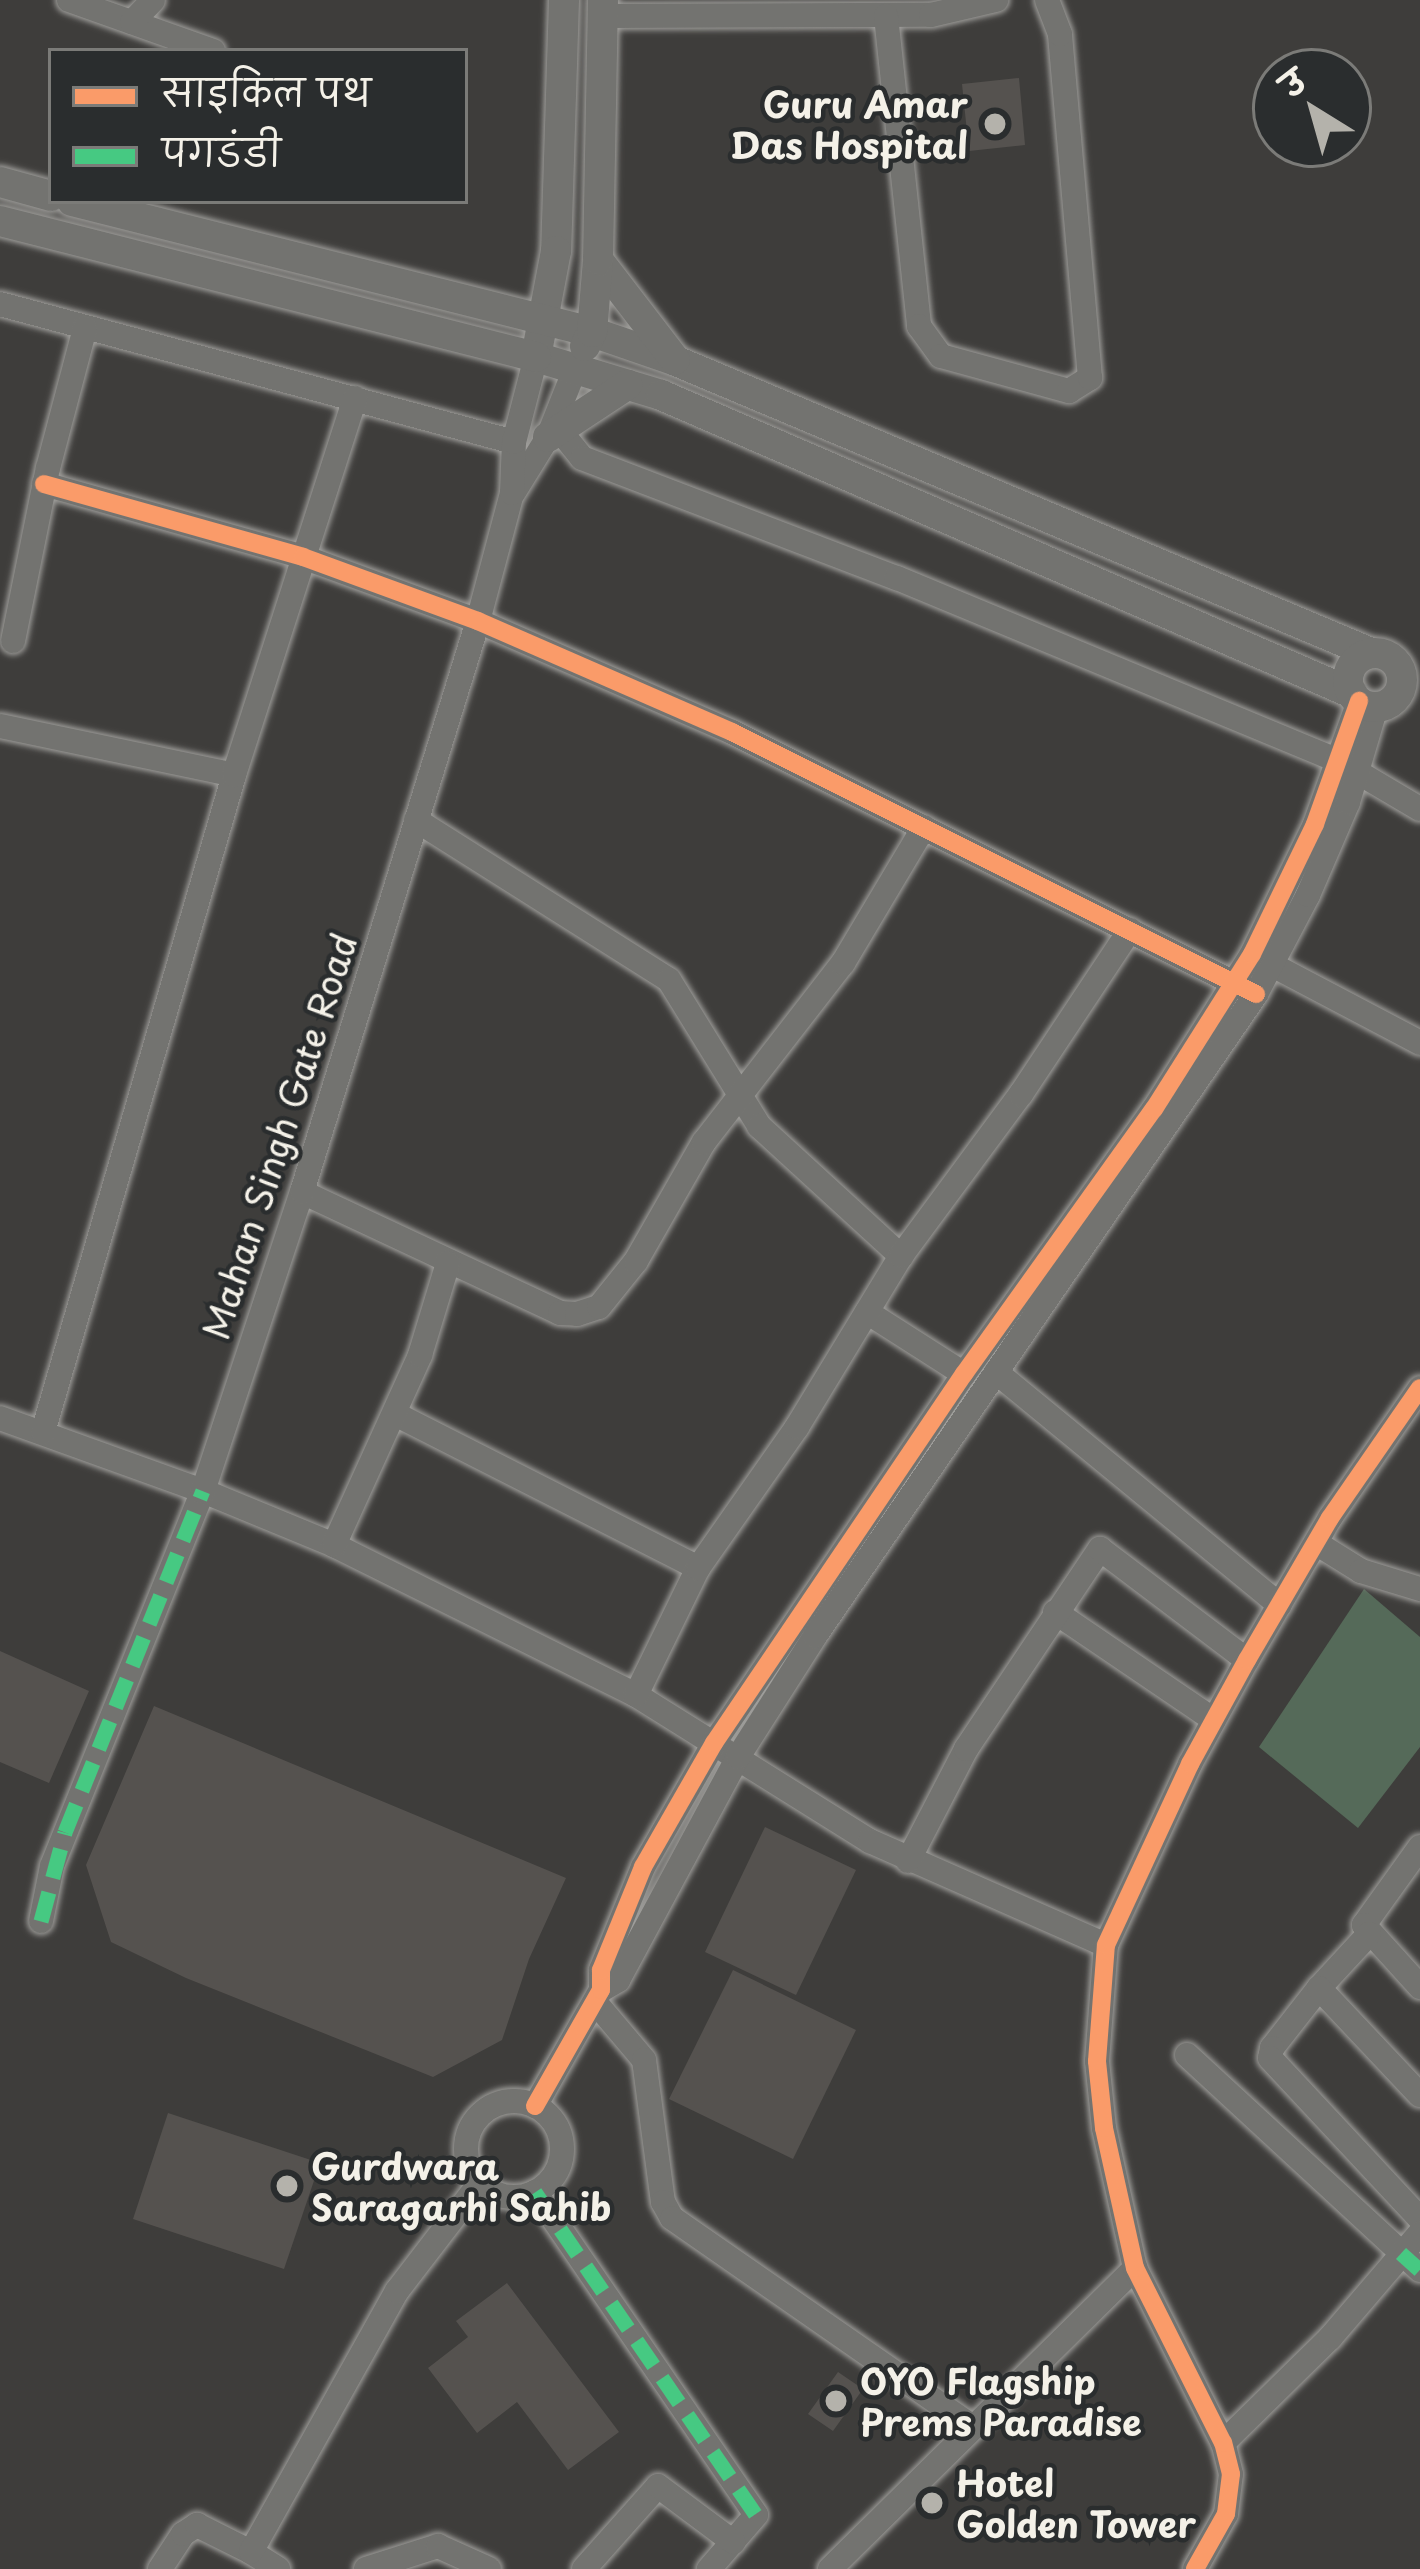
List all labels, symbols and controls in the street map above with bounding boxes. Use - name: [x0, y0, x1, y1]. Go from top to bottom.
- legend: [48, 48, 468, 204]
- north arrow: [1252, 48, 1372, 168]
- text: उ: [1268, 55, 1316, 108]
- text: साइकिल पथ: [162, 64, 371, 118]
- place label: Guru Amar Das Hospital: [732, 81, 968, 166]
- marker: Guru Amar Das Hospital: [979, 108, 1011, 140]
- text: पगडंडी: [162, 124, 281, 178]
- street label: Mahan Singh Gate Road: [193, 927, 365, 1345]
- place label: Gurdwara Saragarhi Sahib: [311, 2143, 612, 2228]
- marker: Gurdwara Saragarhi Sahib: [274, 2173, 300, 2199]
- place label: OYO Flagship Prems Paradise: [860, 2358, 1141, 2443]
- marker: OYO Flagship Prems Paradise: [823, 2388, 849, 2414]
- place label: Hotel Golden Tower: [956, 2460, 1198, 2545]
- marker: Hotel Golden Tower: [919, 2490, 945, 2516]

